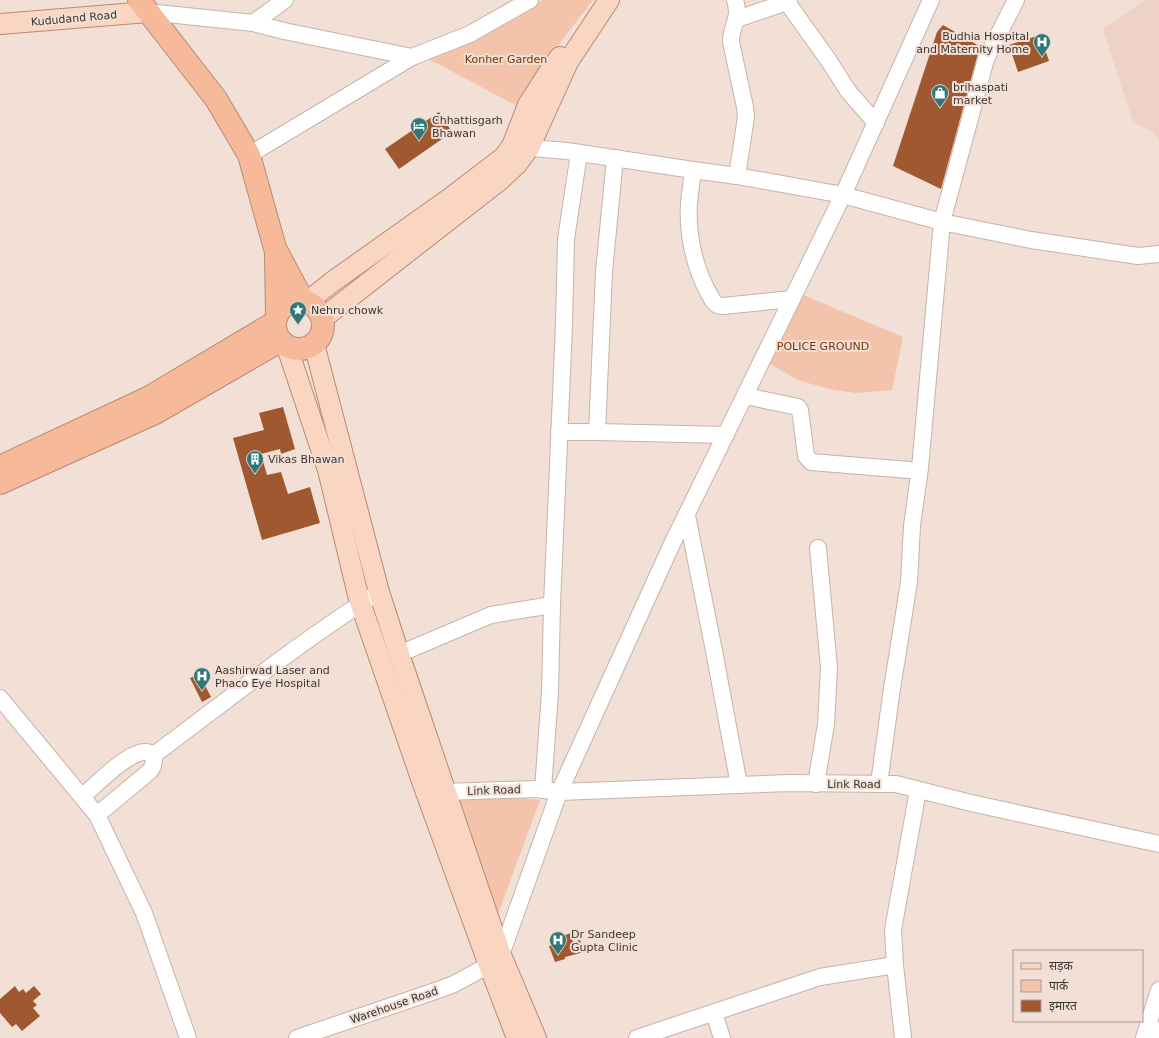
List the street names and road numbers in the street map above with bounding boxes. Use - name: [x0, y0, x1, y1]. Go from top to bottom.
- street label: Kududand Road: [30, 8, 118, 29]
- street label: Link Road: [827, 778, 881, 791]
- street label: Link Road: [467, 783, 521, 798]
- street label: Warehouse Road: [348, 984, 440, 1027]

